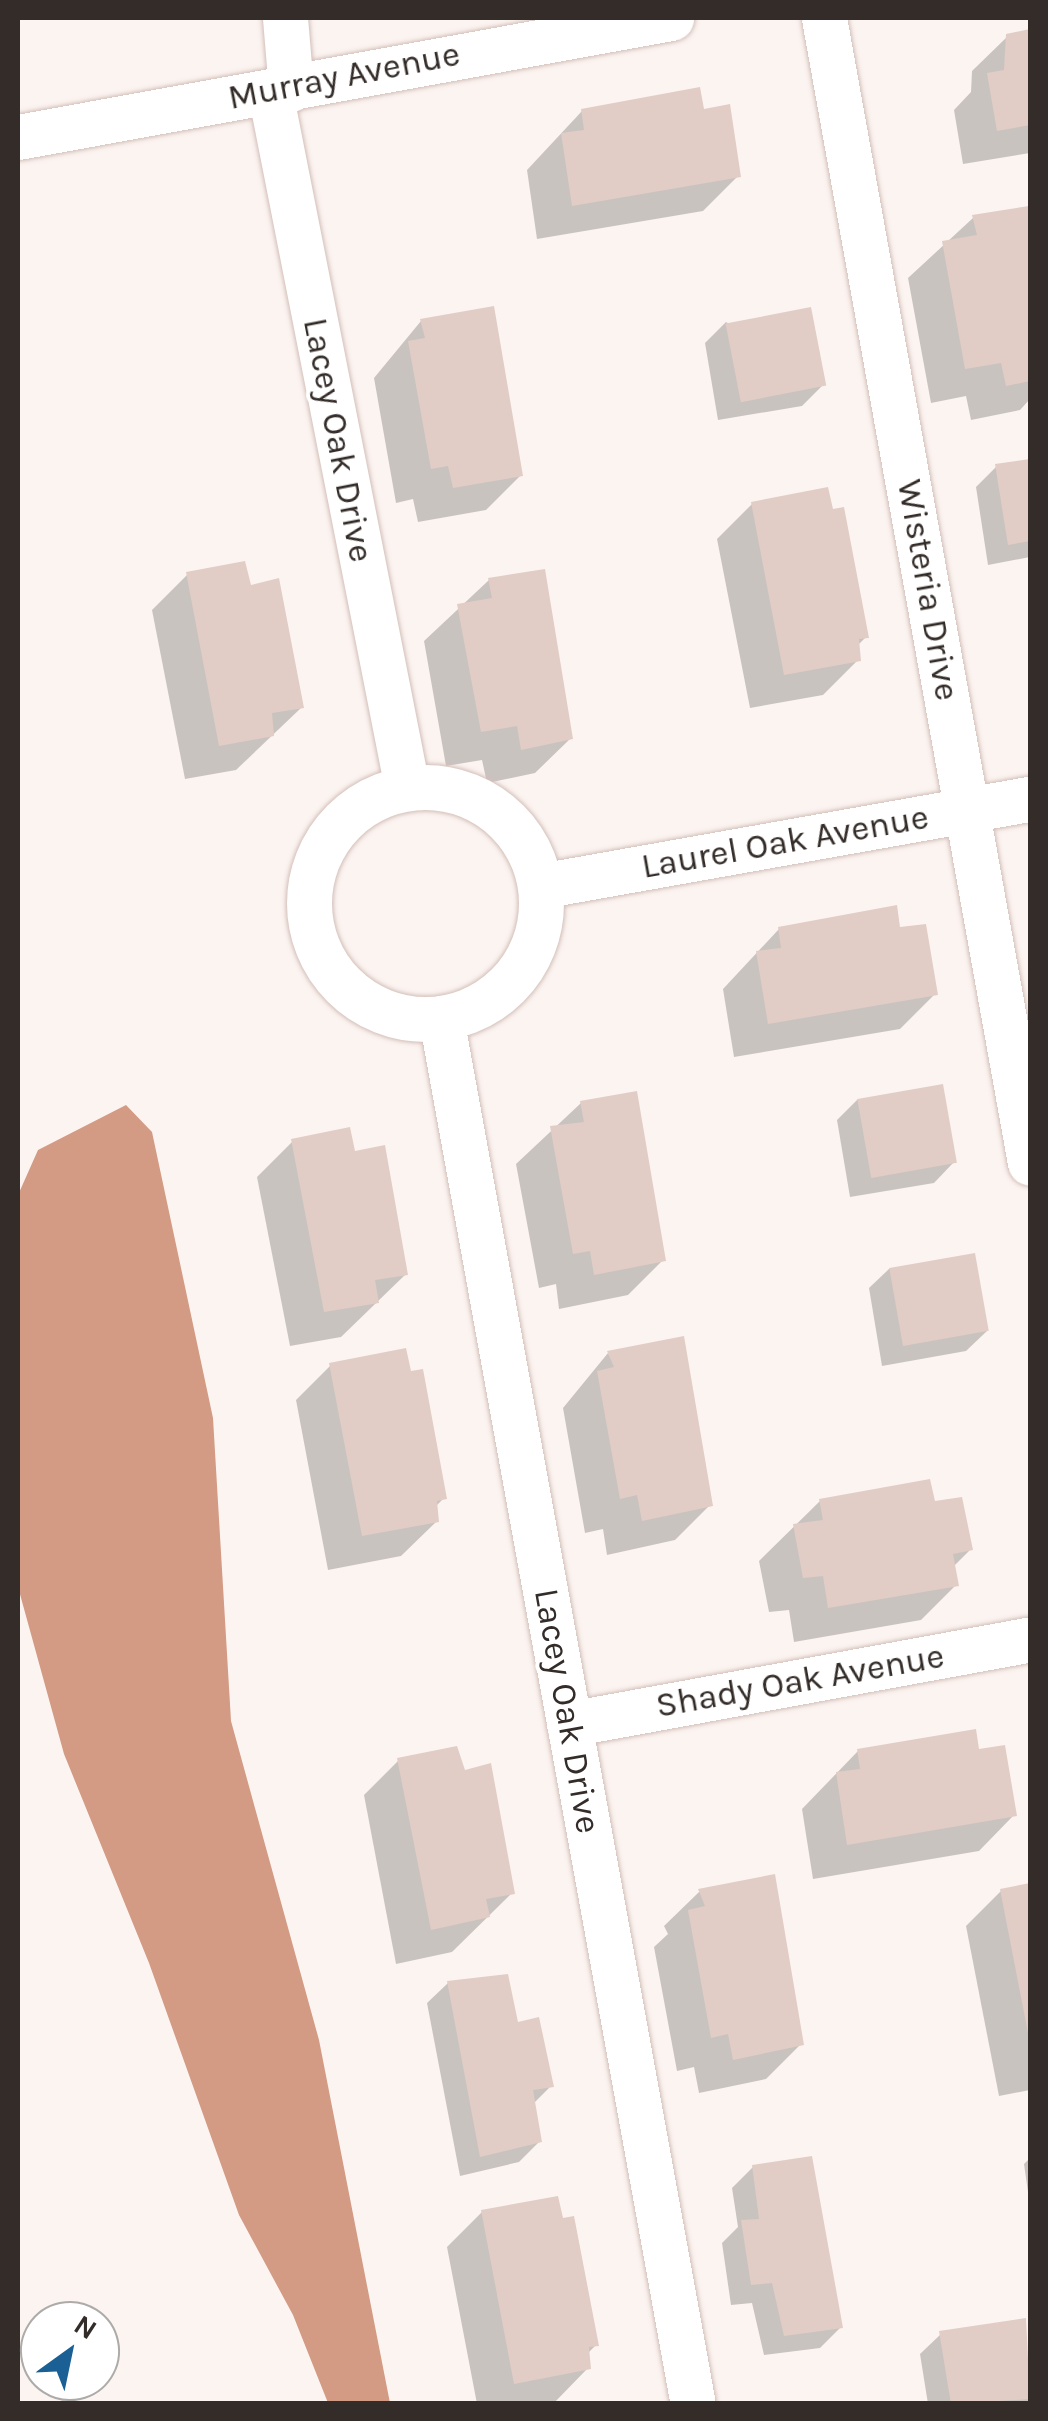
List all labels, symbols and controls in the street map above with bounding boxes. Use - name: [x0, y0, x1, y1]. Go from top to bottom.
- street label: Murray Avenue: [225, 33, 463, 119]
- street label: Lacey Oak Drive: [294, 314, 382, 566]
- street label: Wisteria Drive: [888, 476, 968, 704]
- street label: Laurel Oak Avenue: [638, 796, 932, 888]
- street label: Lacey Oak Drive: [525, 1585, 609, 1837]
- street label: Shady Oak Avenue: [653, 1635, 947, 1727]
- north arrow: [20, 2301, 120, 2401]
- text: N: [68, 2308, 103, 2346]

